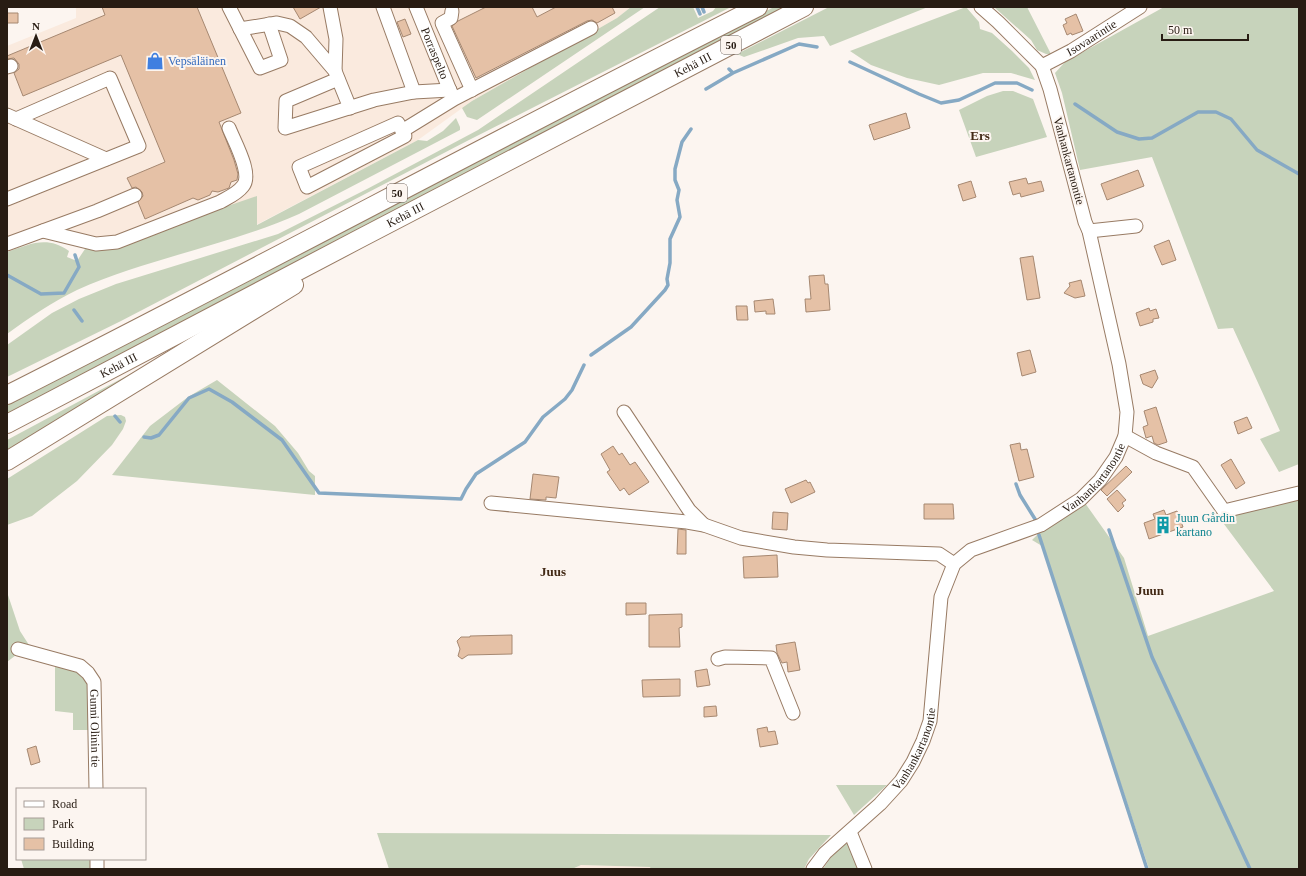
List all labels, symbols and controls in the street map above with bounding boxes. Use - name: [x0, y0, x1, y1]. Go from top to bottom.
- north arrow: [16, 16, 56, 56]
- scale bar: [1162, 16, 1248, 42]
- street label: Isovaarintie: [1064, 17, 1119, 59]
- text: N: [32, 20, 40, 32]
- text: 50 m: [1168, 23, 1193, 37]
- street label: Porraspelto: [418, 25, 452, 81]
- road number: 50: [721, 36, 741, 54]
- street label: Kehä III: [672, 49, 714, 81]
- shop icon: Vepsäläinen: [145, 51, 165, 71]
- place label: Vepsäläinen: [168, 54, 226, 68]
- street label: Vanhankartanontie: [1051, 116, 1087, 206]
- district label: Ers: [970, 128, 990, 143]
- road number: 50: [387, 184, 407, 202]
- street label: Kehä III: [384, 199, 427, 230]
- street label: Kehä III: [97, 350, 140, 381]
- street label: Vanhankartanontie: [1060, 441, 1128, 516]
- place label: Juun Gårdin kartano: [1176, 511, 1235, 539]
- building icon: Juun Gårdin kartano: [1153, 515, 1173, 535]
- district label: Juus: [540, 564, 566, 579]
- district label: Juun: [1136, 583, 1165, 598]
- street label: Gunni Olinin tie: [87, 689, 103, 768]
- street label: Vanhankartanontie: [889, 707, 938, 793]
- legend: [16, 788, 146, 860]
- text: Road: [52, 797, 77, 811]
- text: Park: [52, 817, 74, 831]
- text: Building: [52, 837, 94, 851]

